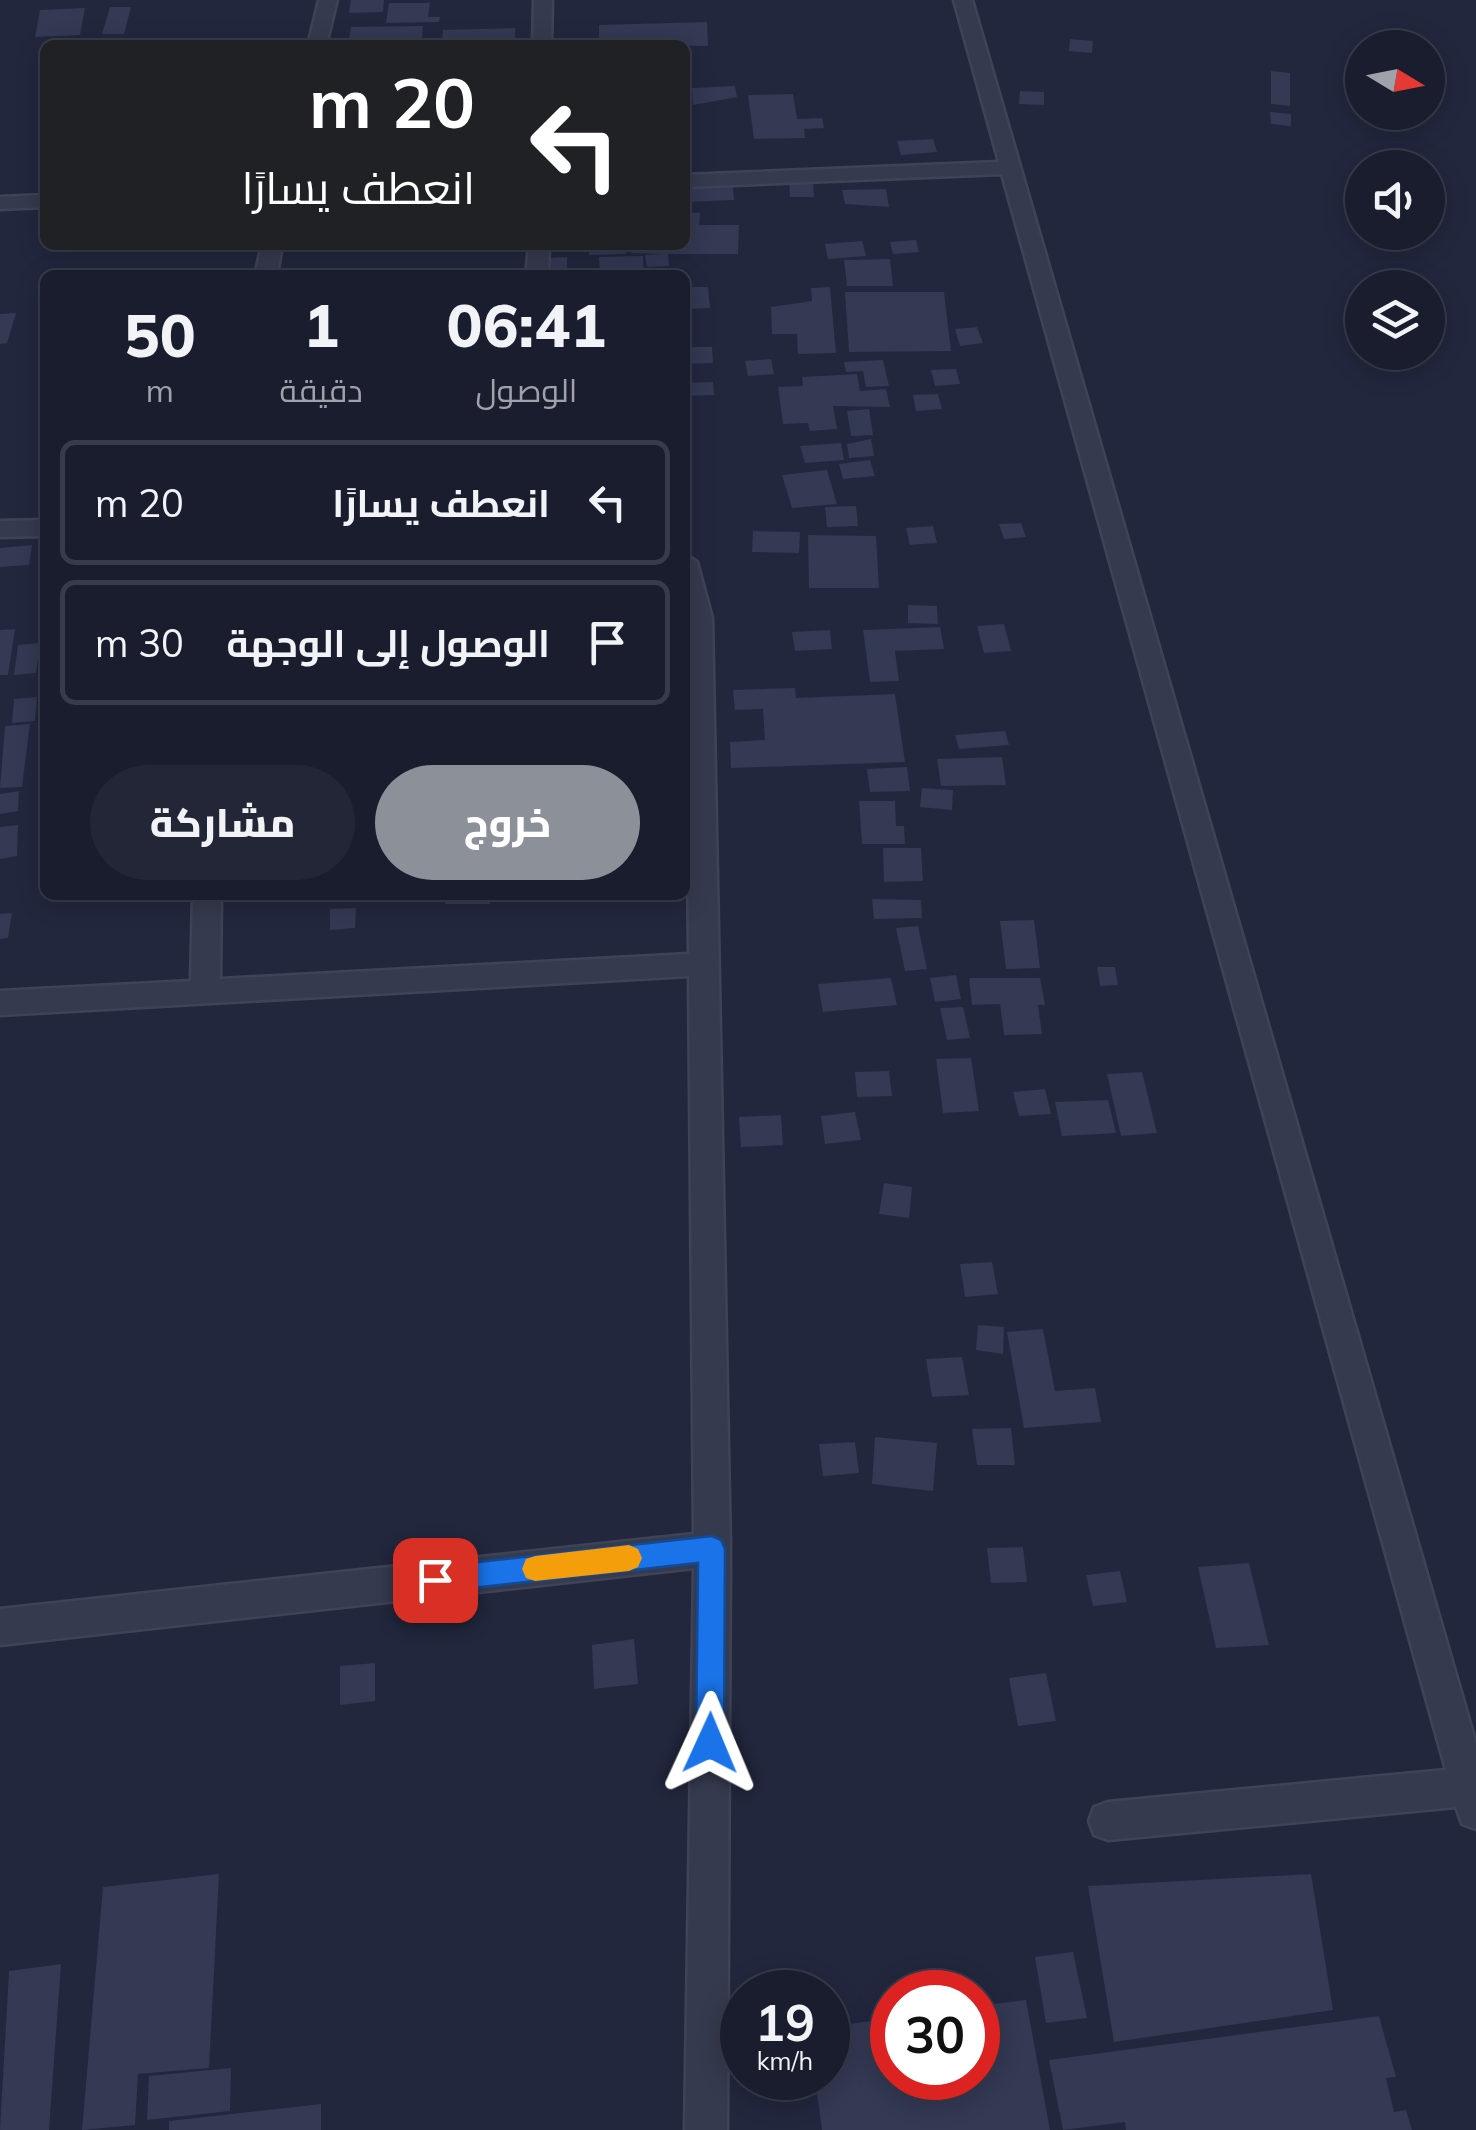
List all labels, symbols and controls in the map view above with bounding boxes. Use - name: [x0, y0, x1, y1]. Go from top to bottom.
- north arrow: [1345, 30, 1445, 130]
- map controls: [1345, 30, 1445, 370]
- text: 20 m: [309, 58, 475, 146]
- icon: left: [510, 80, 640, 210]
- button: sound: [1345, 150, 1445, 250]
- text: انعطف يسارًا: [241, 159, 475, 215]
- button: layers: [1345, 270, 1445, 370]
- text: 1: [303, 287, 339, 362]
- text: 06:41: [447, 287, 606, 362]
- text: 50: [124, 297, 196, 372]
- text: m: [146, 370, 174, 410]
- text: دقيقة: [280, 370, 363, 410]
- text: الوصول: [475, 370, 577, 410]
- icon: left: [580, 475, 635, 530]
- text: 20 m: [95, 479, 184, 527]
- text: انعطف يسارًا: [332, 479, 550, 527]
- icon: arrive: [580, 615, 635, 670]
- text: 30 m: [95, 619, 184, 667]
- text: الوصول إلى الوجهة: [226, 619, 550, 667]
- button: مشاركة: [90, 765, 355, 880]
- button: خروج: [375, 765, 640, 880]
- pin: [393, 1538, 478, 1623]
- icon: arrive: [408, 1553, 463, 1608]
- position arrow: [658, 1691, 762, 1795]
- speed limit sign: 30: [870, 1970, 1000, 2100]
- text: 19: [755, 1991, 815, 2054]
- text: km/h: [757, 2045, 813, 2076]

